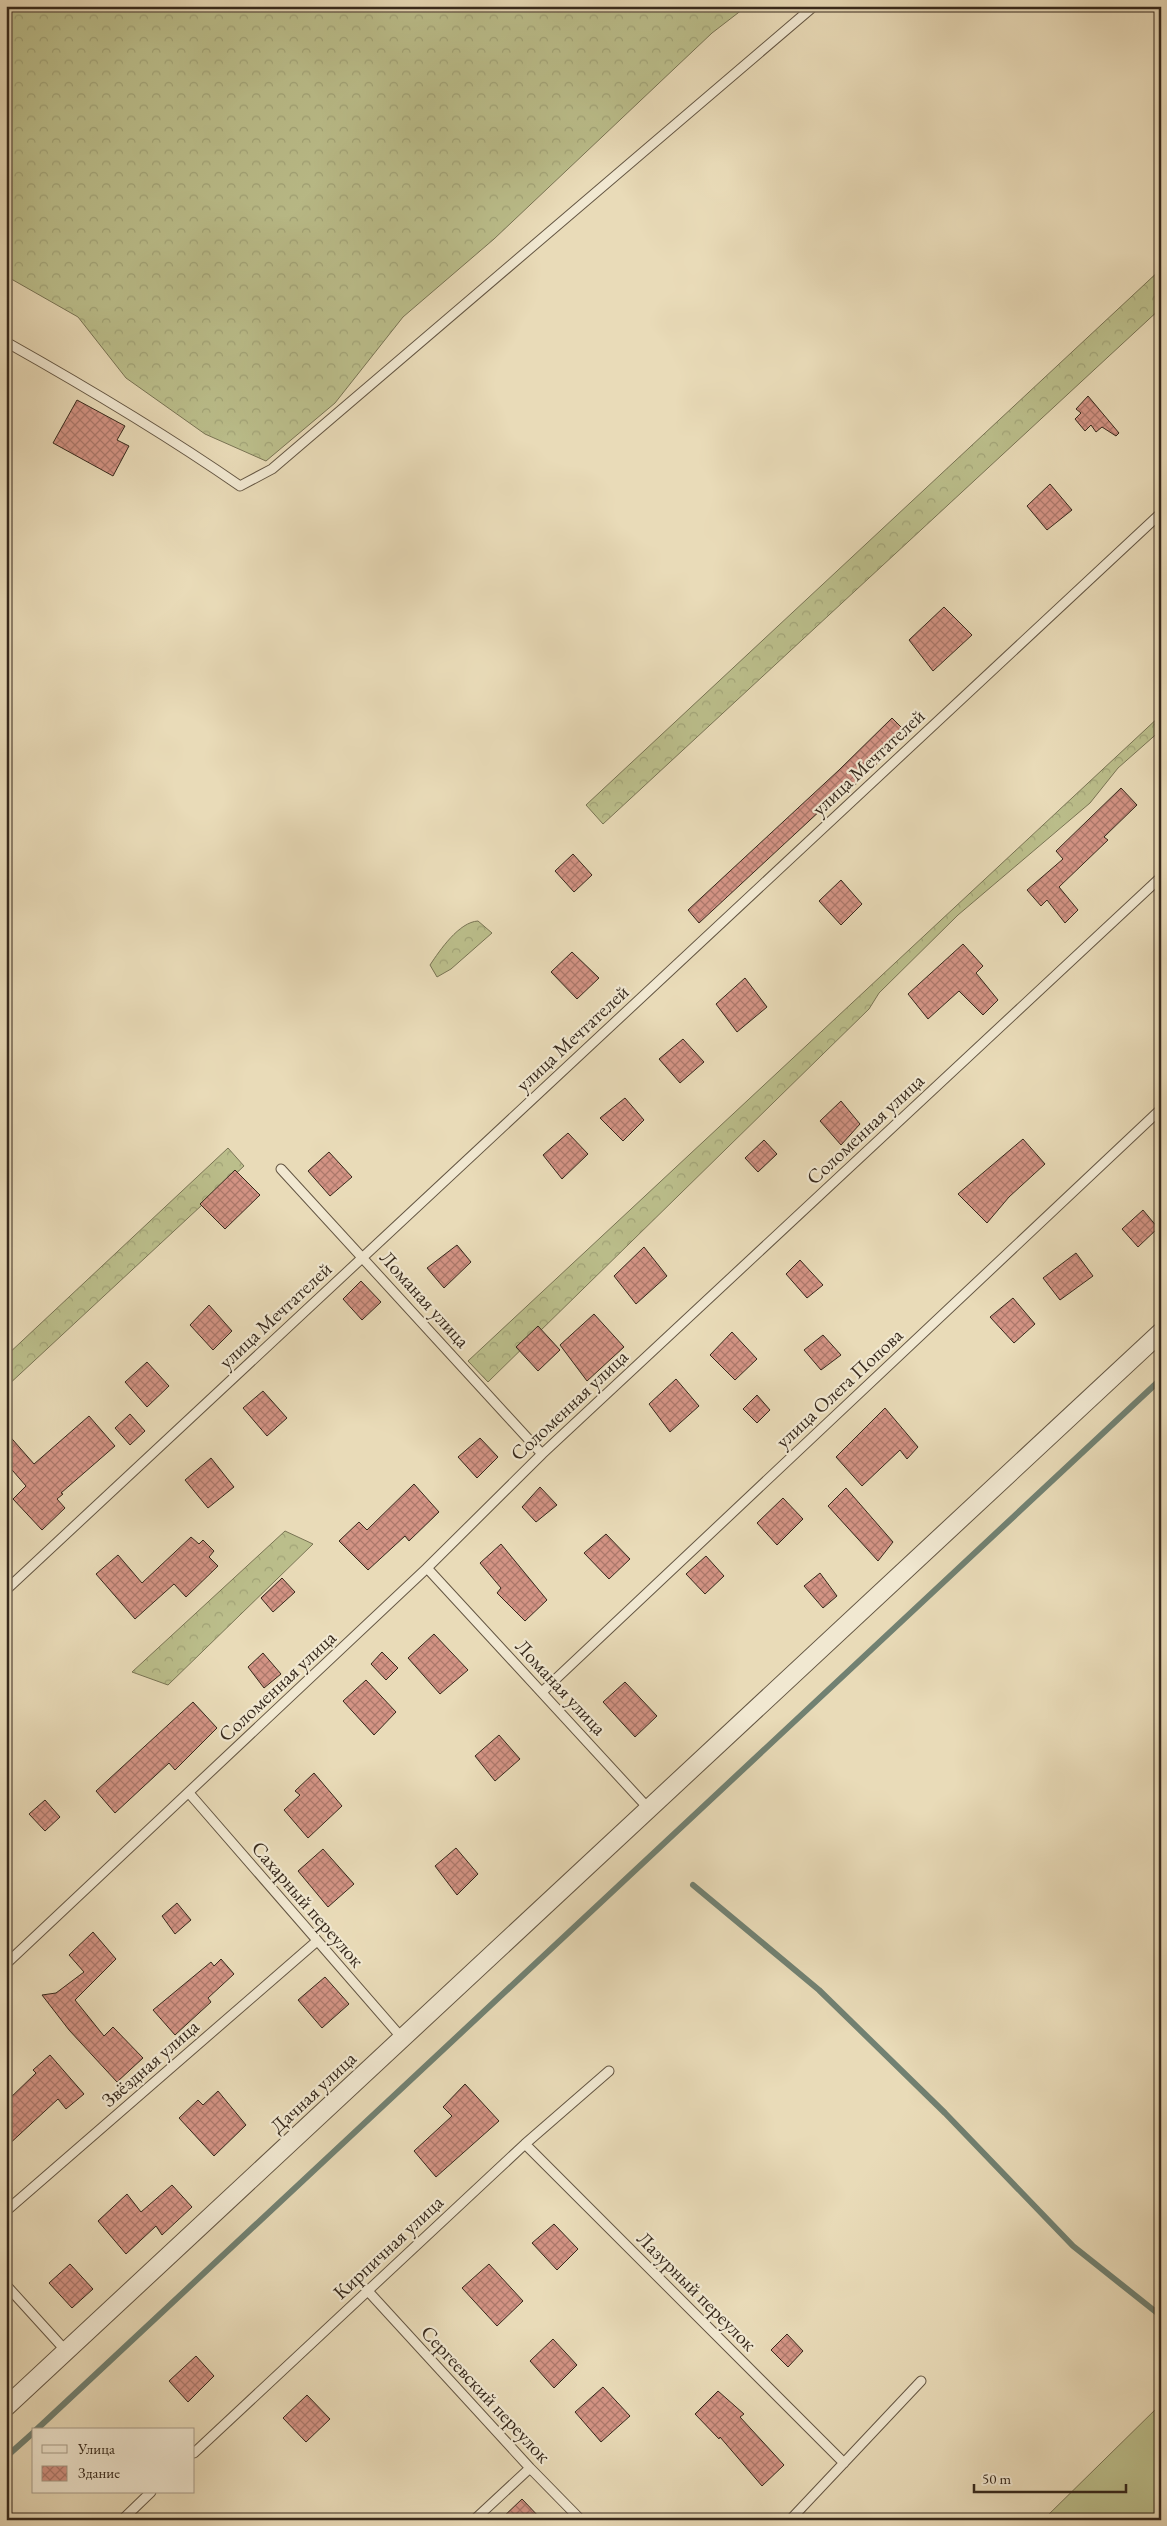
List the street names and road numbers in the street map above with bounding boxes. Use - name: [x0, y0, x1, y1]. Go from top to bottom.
- street label: улица Мечтателей: [806, 703, 930, 821]
- street label: улица Мечтателей: [510, 979, 634, 1097]
- street label: Соломенная улица: [801, 1068, 929, 1190]
- street label: Ломаная улица: [374, 1245, 476, 1353]
- street label: улица Мечтателей: [213, 1256, 337, 1374]
- street label: улица Олега Попова: [770, 1322, 908, 1454]
- street label: Соломенная улица: [505, 1344, 633, 1466]
- street label: Соломенная улица: [213, 1625, 341, 1747]
- street label: Ломаная улица: [510, 1633, 612, 1741]
- street label: Сахарный переулок: [246, 1835, 370, 1973]
- street label: Звёздная улица: [96, 2014, 204, 2112]
- street label: Дачная улица: [264, 2045, 362, 2139]
- street label: Кирпичная улица: [327, 2189, 449, 2305]
- street label: Лазурный переулок: [632, 2226, 763, 2357]
- street label: Сергеевский переулок: [415, 2320, 557, 2469]

